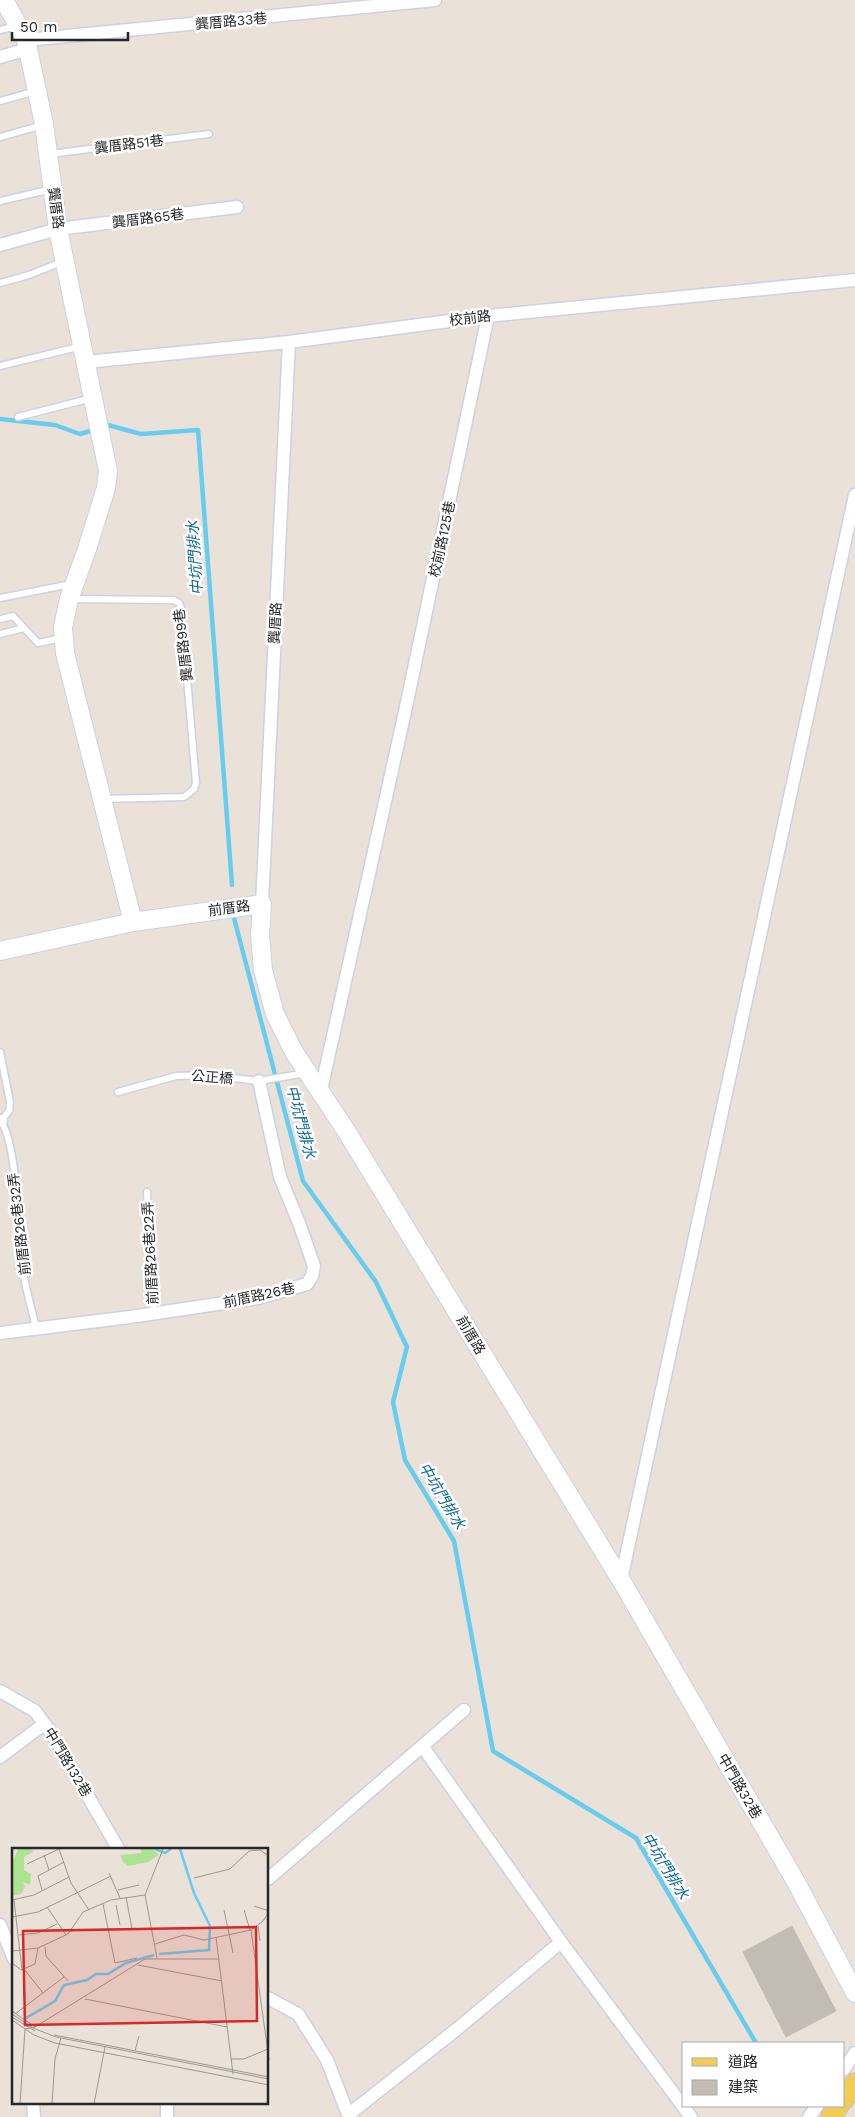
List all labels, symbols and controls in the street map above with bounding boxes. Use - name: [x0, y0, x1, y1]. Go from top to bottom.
- scale bar: [12, 10, 129, 42]
- street label: 龔厝路33巷: [194, 10, 268, 32]
- text: 50 m: [20, 18, 57, 36]
- street label: 龔厝路51巷: [93, 132, 165, 156]
- street label: 龔厝路: [45, 186, 67, 230]
- street label: 龔厝路65巷: [111, 206, 185, 230]
- street label: 校前路: [448, 308, 492, 328]
- street label: 校前路125巷: [426, 499, 458, 579]
- water label: 中坑門排水: [183, 519, 207, 596]
- street label: 龔厝路: [266, 602, 284, 644]
- street label: 龔厝路99巷: [171, 608, 195, 682]
- street label: 前厝路: [207, 897, 251, 919]
- street label: 公正橋: [190, 1068, 234, 1086]
- water label: 中坑門排水: [283, 1083, 320, 1162]
- street label: 前厝路26巷32弄: [5, 1172, 33, 1276]
- street label: 前厝路26巷22弄: [139, 1201, 161, 1305]
- street label: 前厝路26巷: [222, 1280, 296, 1310]
- street label: 前厝路: [453, 1313, 489, 1357]
- water label: 中坑門排水: [415, 1459, 470, 1534]
- street label: 中門路132巷: [41, 1725, 95, 1799]
- street label: 中門路32巷: [715, 1751, 765, 1821]
- water label: 中坑門排水: [637, 1829, 693, 1903]
- inset map: [12, 1848, 269, 2104]
- legend: [682, 2042, 845, 2107]
- text: 道路: [728, 2053, 758, 2071]
- text: 建築: [728, 2078, 758, 2096]

